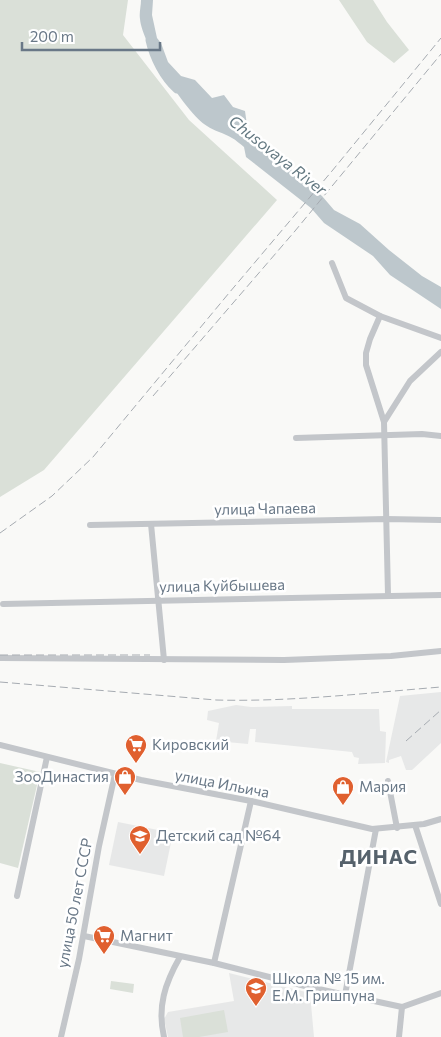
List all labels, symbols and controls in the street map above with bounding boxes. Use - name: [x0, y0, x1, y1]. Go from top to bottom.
- scale bar: [22, 20, 160, 52]
- text: 200 m: [30, 27, 74, 45]
- water label: Chusovaya River: [226, 111, 331, 199]
- street label: улица Чапаева: [214, 498, 316, 518]
- street label: улица Куйбышева: [159, 575, 285, 595]
- supermarket icon: Кировский: [124, 733, 148, 764]
- place label: Кировский: [152, 735, 229, 753]
- shop icon: ЗооДинастия: [113, 765, 137, 796]
- street label: улица Ильича: [173, 765, 271, 801]
- place label: ЗооДинастия: [15, 767, 109, 785]
- shop icon: Мария: [331, 775, 355, 806]
- place label: Мария: [359, 777, 406, 795]
- school or university icon: Детский сад №64: [128, 824, 152, 855]
- place label: Детский сад №64: [156, 826, 281, 844]
- street label: улица 50 лет СССР: [53, 836, 95, 969]
- district label: ДИНАС: [340, 844, 418, 868]
- supermarket icon: Магнит: [92, 924, 116, 955]
- place label: Магнит: [120, 926, 173, 944]
- place label: Школа № 15 им. Е.М. Гришпуна: [272, 969, 385, 1004]
- school or university icon: Школа № 15 им. Е.М. Гришпуна: [244, 976, 268, 1007]

